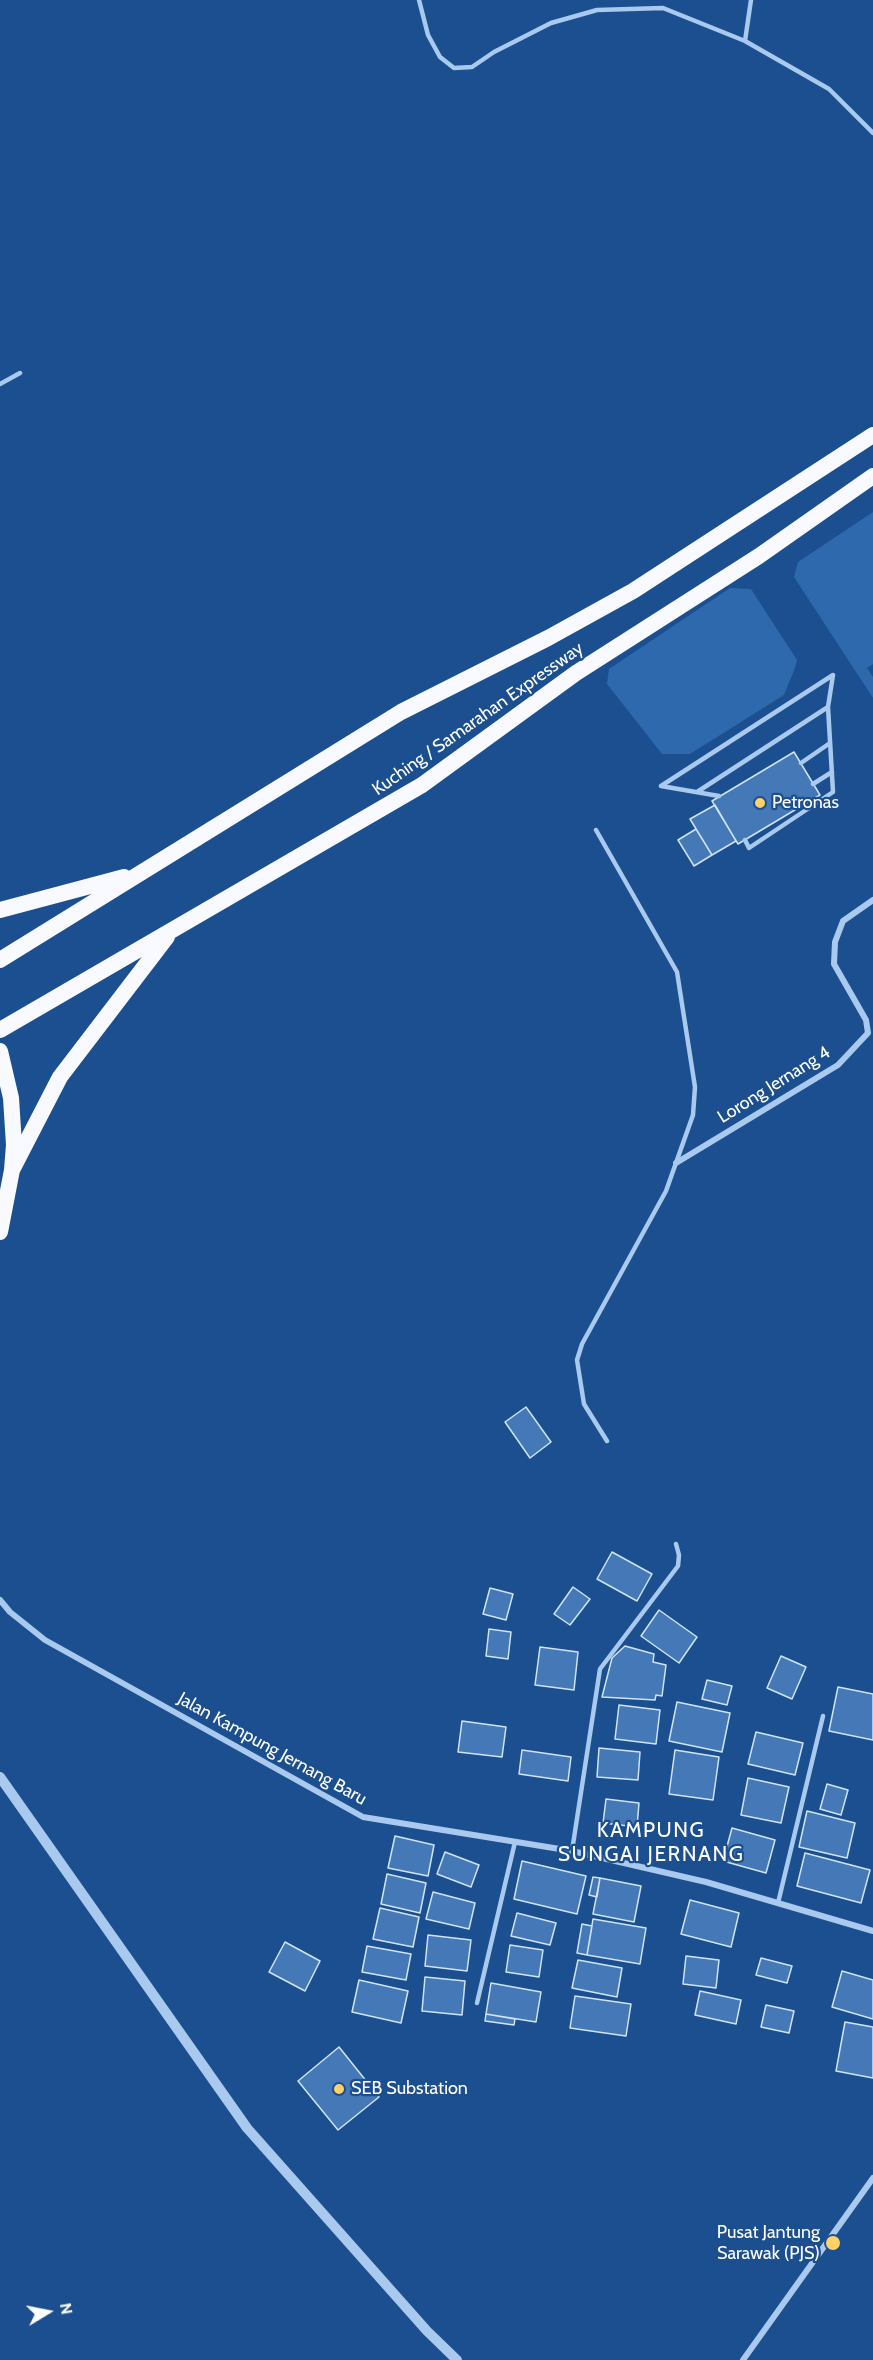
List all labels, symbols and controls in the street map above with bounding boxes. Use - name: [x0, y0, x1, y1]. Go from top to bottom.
- street label: Kuching / Samarahan Expressway: [368, 638, 588, 800]
- place label: Petronas: [772, 792, 839, 814]
- marker: Petronas: [753, 796, 767, 810]
- street label: Lorong Jernang 4: [714, 1042, 834, 1128]
- street label: Jalan Kampung Jernang Baru: [174, 1688, 370, 1810]
- district label: KAMPUNG SUNGAI JERNANG: [558, 1818, 744, 1868]
- place label: SEB Substation: [351, 2078, 468, 2100]
- marker: SEB Substation: [332, 2082, 346, 2096]
- place label: Pusat Jantung Sarawak (PJS): [717, 2222, 820, 2264]
- marker: Pusat Jantung Sarawak (PJS): [824, 2234, 842, 2252]
- north arrow: [18, 2282, 78, 2342]
- text: N: [56, 2302, 77, 2316]

